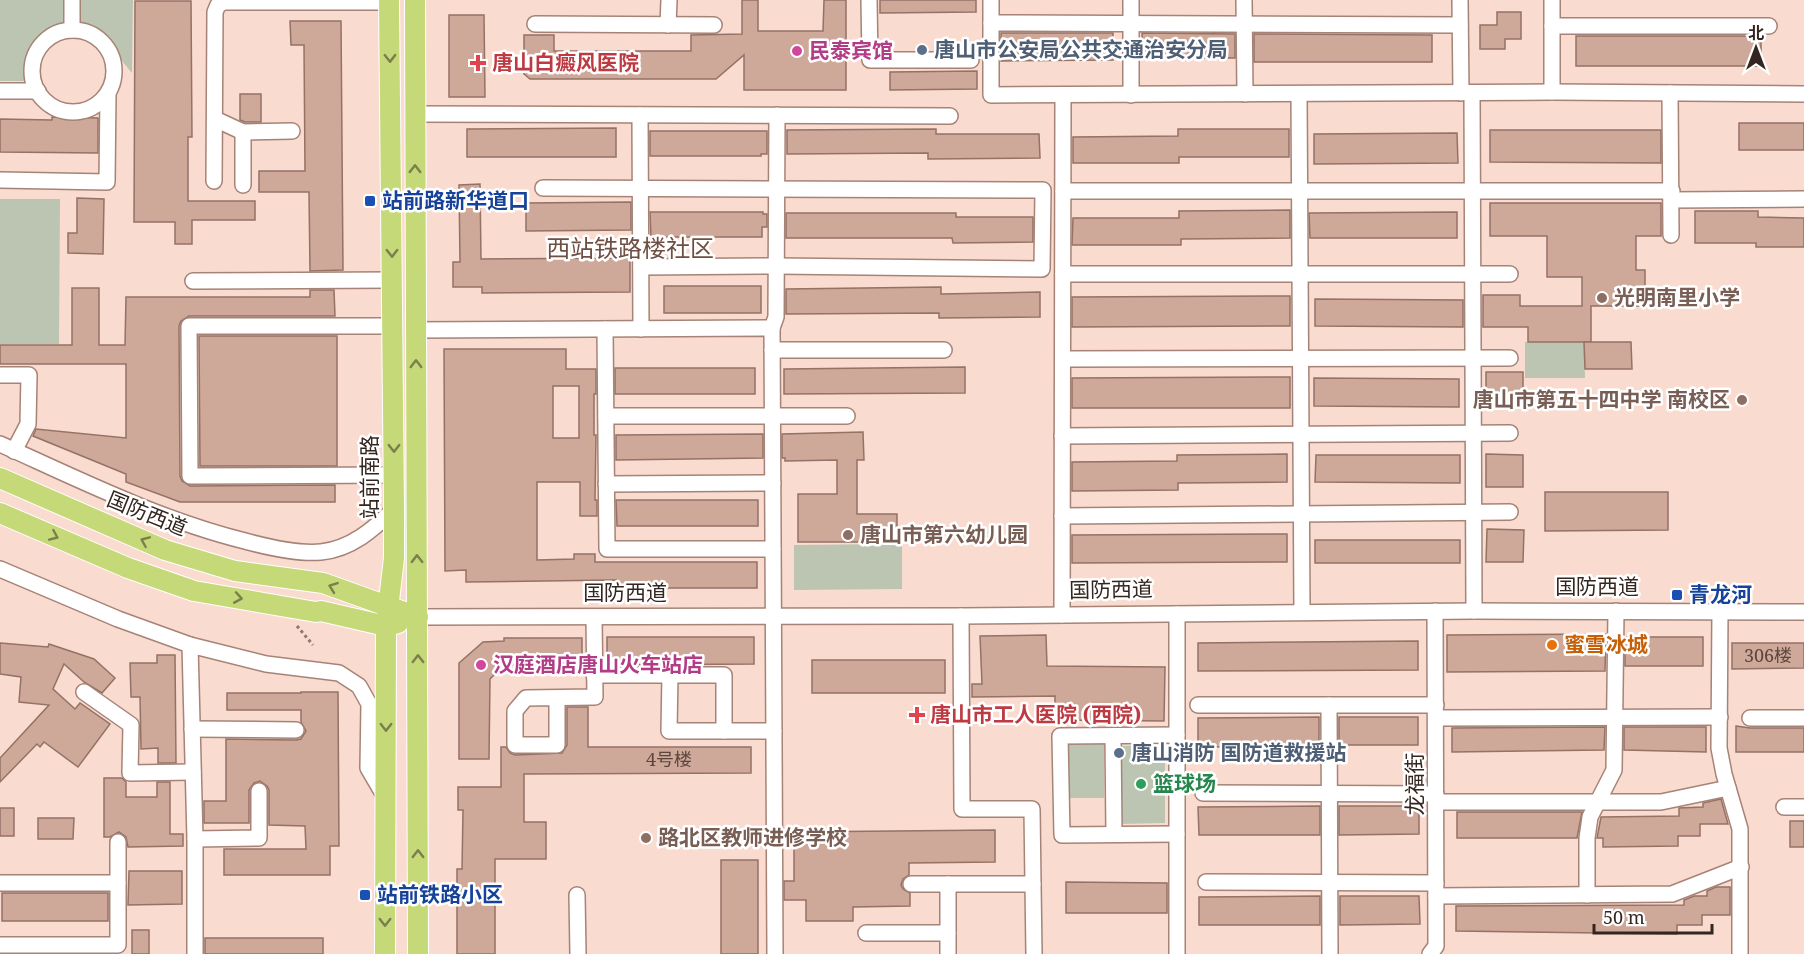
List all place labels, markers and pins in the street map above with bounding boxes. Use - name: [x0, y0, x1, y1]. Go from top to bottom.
- place label: 唐山市公安局公共交通治安分局: [934, 35, 1228, 63]
- place label: 民泰宾馆: [809, 36, 893, 64]
- marker: 唐山市公安局公共交通治安分局: [915, 43, 929, 57]
- marker: 民泰宾馆: [790, 44, 804, 58]
- place label: 唐山白癜风医院: [492, 48, 639, 76]
- marker: 唐山白癜风医院: [469, 54, 487, 72]
- place label: 站前路新华道口: [382, 186, 529, 214]
- marker: 站前路新华道口: [363, 194, 377, 208]
- place label: 光明南里小学: [1614, 283, 1740, 311]
- marker: 光明南里小学: [1595, 291, 1609, 305]
- place label: 唐山市第五十四中学 南校区: [1473, 385, 1730, 413]
- marker: 唐山市第五十四中学 南校区: [1735, 393, 1749, 407]
- place label: 唐山市第六幼儿园: [860, 520, 1028, 548]
- marker: 唐山市第六幼儿园: [841, 528, 855, 542]
- place label: 青龙河: [1689, 580, 1752, 608]
- marker: 青龙河: [1670, 588, 1684, 602]
- place label: 蜜雪冰城: [1564, 630, 1648, 658]
- marker: 蜜雪冰城: [1545, 638, 1559, 652]
- place label: 汉庭酒店唐山火车站店: [493, 650, 703, 678]
- marker: 汉庭酒店唐山火车站店: [474, 658, 488, 672]
- place label: 唐山市工人医院 (西院): [930, 700, 1141, 728]
- marker: 唐山市工人医院 (西院): [908, 706, 926, 724]
- place label: 唐山消防 国防道救援站: [1131, 738, 1346, 766]
- marker: 唐山消防 国防道救援站: [1112, 746, 1126, 760]
- place label: 篮球场: [1153, 769, 1216, 797]
- marker: 篮球场: [1134, 777, 1148, 791]
- place label: 路北区教师进修学校: [658, 823, 847, 851]
- marker: 路北区教师进修学校: [639, 831, 653, 845]
- place label: 站前铁路小区: [377, 880, 503, 908]
- marker: 站前铁路小区: [358, 888, 372, 902]

